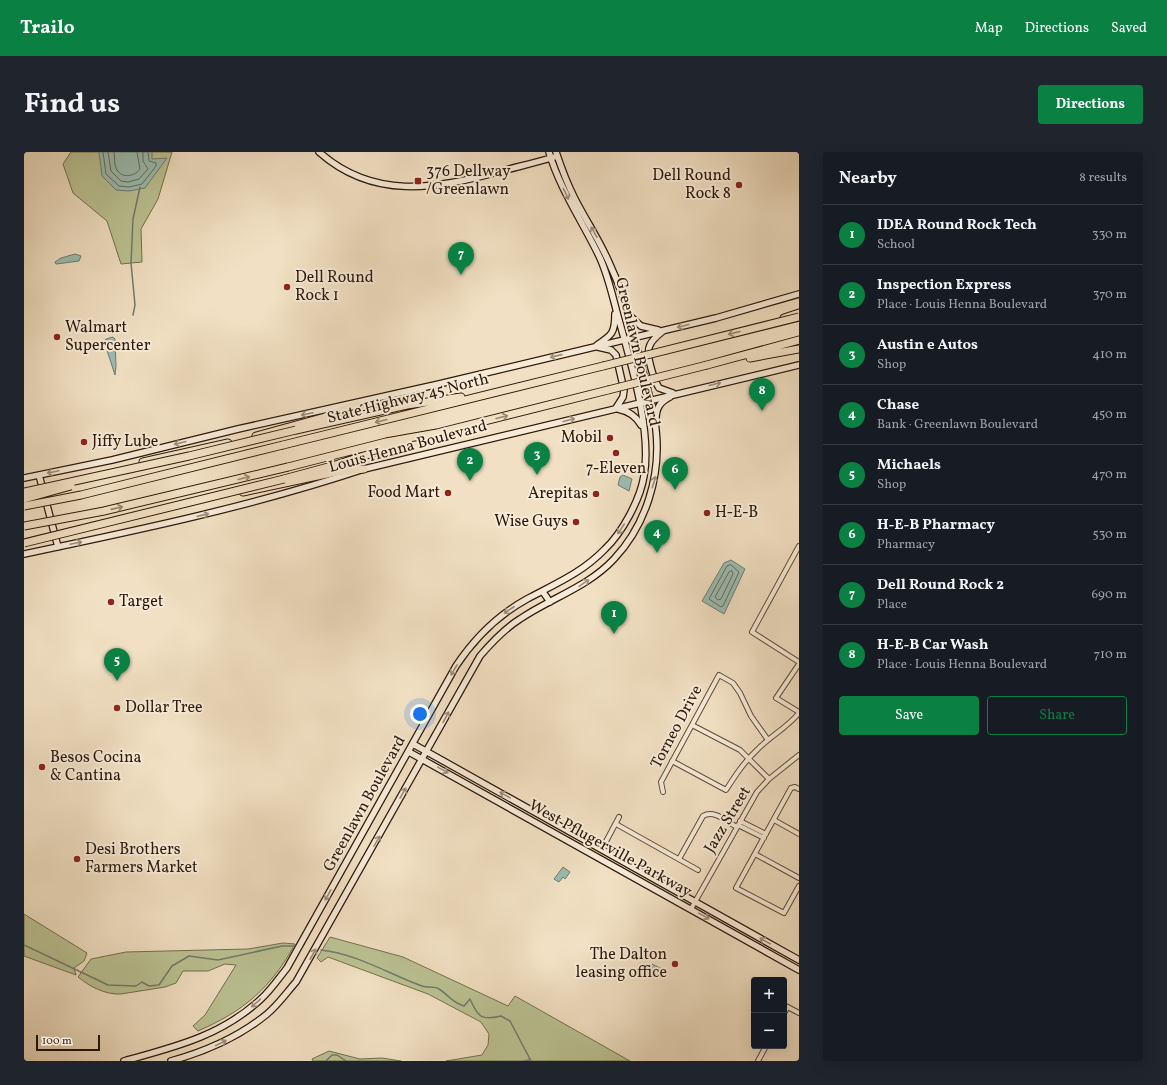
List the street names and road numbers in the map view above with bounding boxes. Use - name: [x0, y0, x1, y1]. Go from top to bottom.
- street label: Greenlawn Boulevard: [609, 275, 665, 429]
- street label: State Highway 45 North: [325, 368, 491, 430]
- street label: Louis Henna Boulevard: [326, 415, 490, 479]
- street label: Torneo Drive: [646, 681, 708, 773]
- street label: Greenlawn Boulevard: [318, 732, 412, 876]
- street label: Jazz Street: [699, 782, 757, 858]
- street label: West Pflugerville Parkway: [524, 795, 696, 903]

